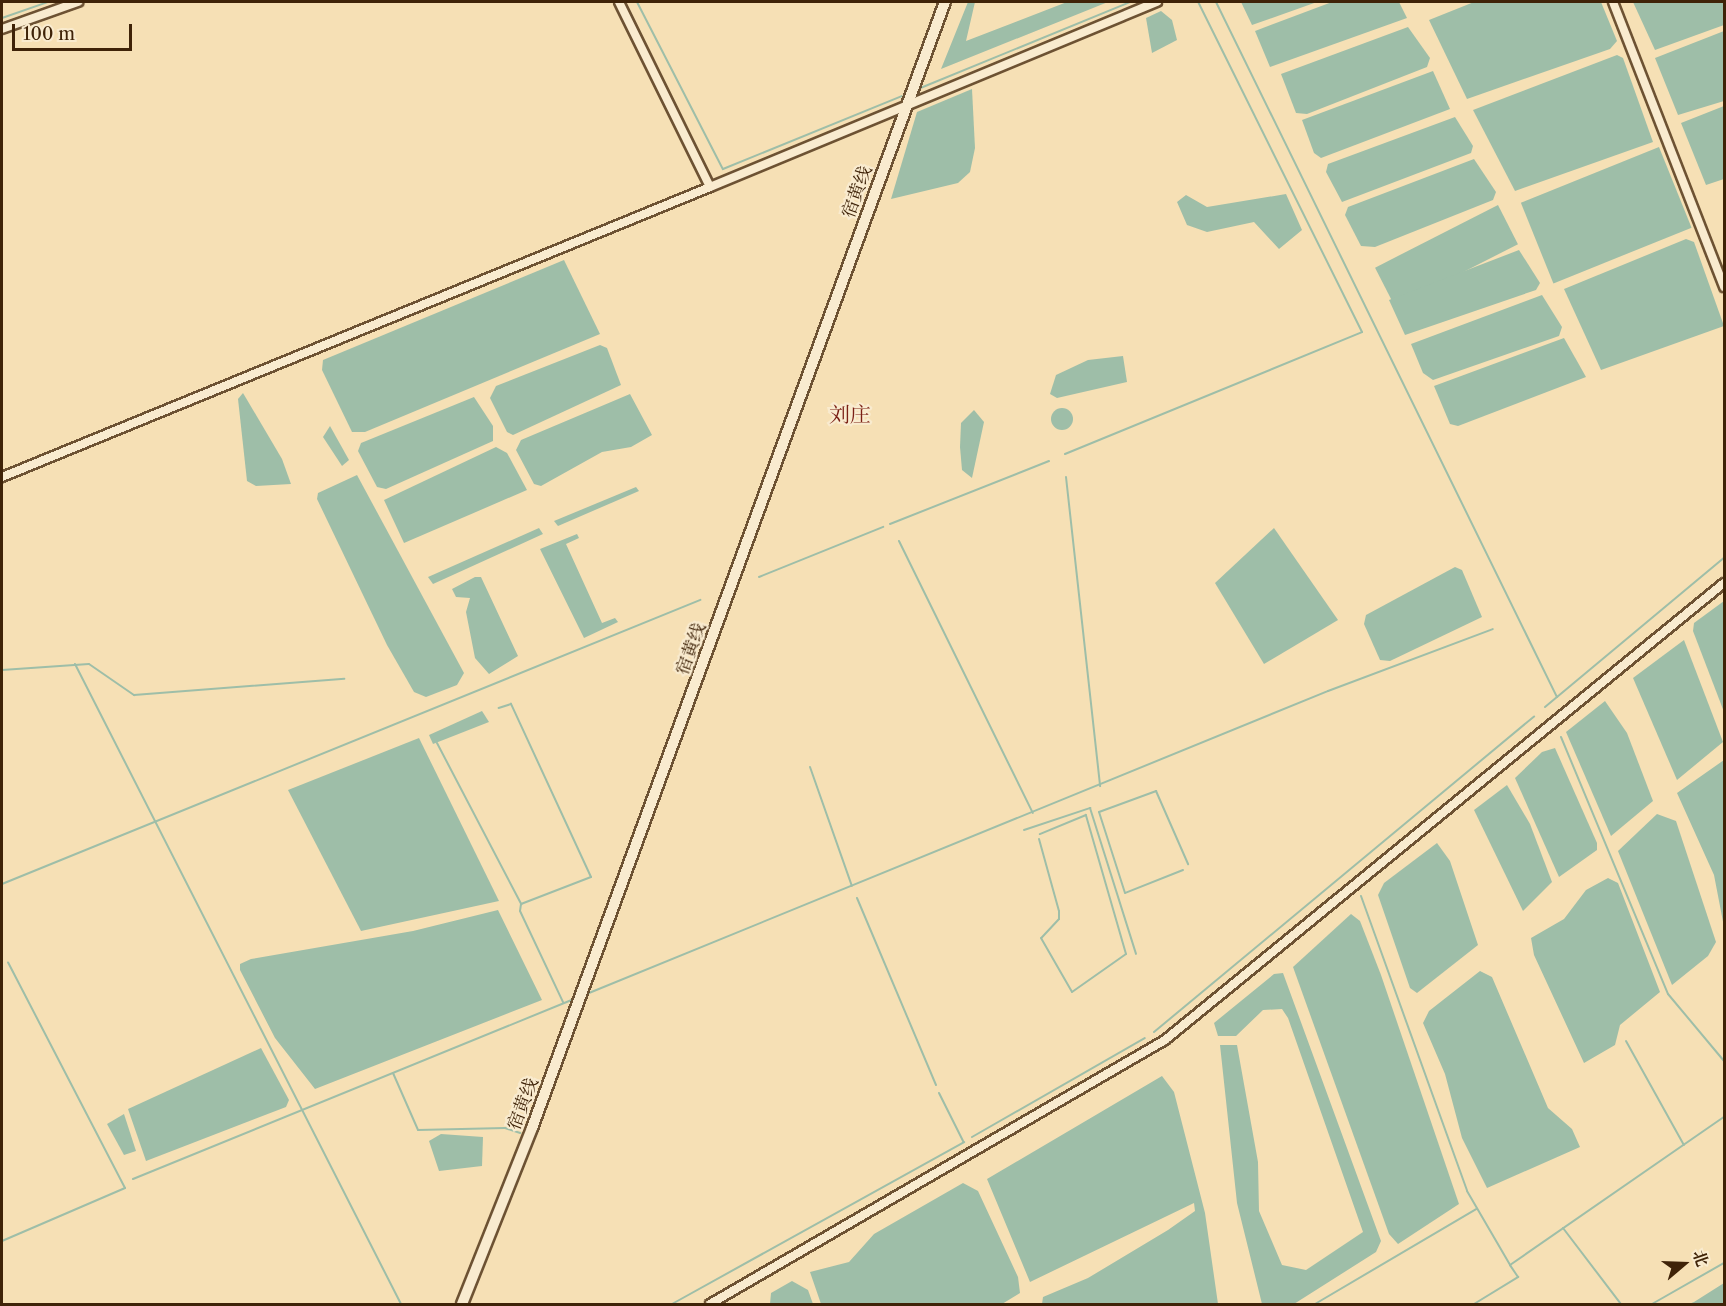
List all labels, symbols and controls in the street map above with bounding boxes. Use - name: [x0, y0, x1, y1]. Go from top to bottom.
- scale bar: [15, 12, 135, 50]
- text: 100 m: [23, 23, 75, 45]
- street label: 宿黄线: [838, 163, 876, 221]
- district label: 刘庄: [829, 402, 871, 428]
- street label: 宿黄线: [672, 620, 710, 678]
- street label: 宿黄线: [503, 1075, 543, 1133]
- north arrow: [1654, 1234, 1714, 1294]
- text: 北: [1689, 1247, 1713, 1269]

